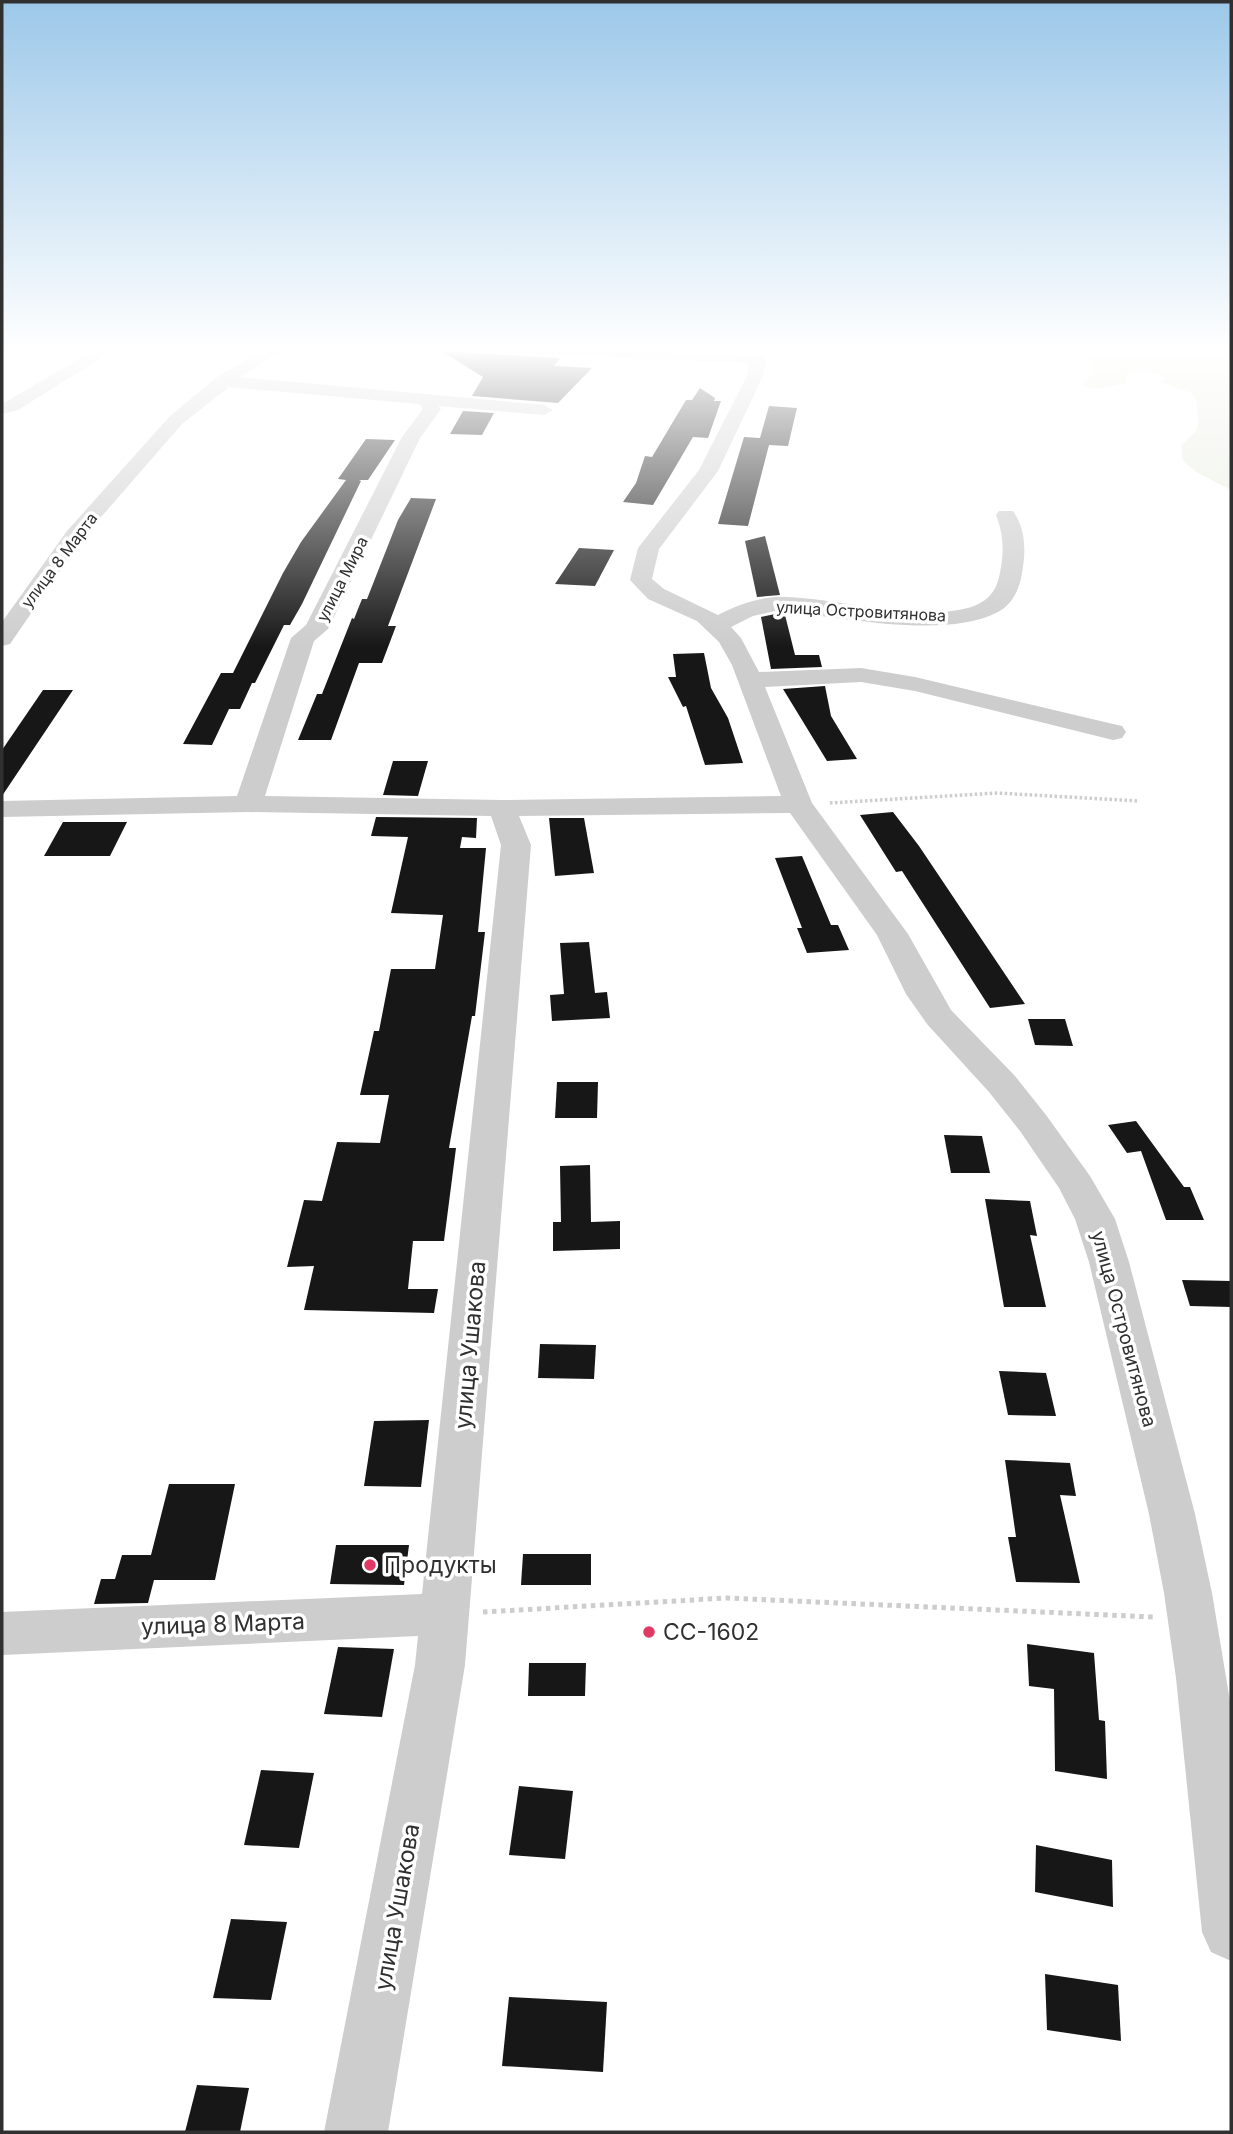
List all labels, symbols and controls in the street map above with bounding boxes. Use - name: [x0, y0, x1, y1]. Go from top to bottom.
- street label: улица 8 Марта: [17, 508, 101, 612]
- street label: улица Мира: [312, 533, 372, 625]
- street label: улица Островитянова: [775, 597, 947, 625]
- street label: улица Островитянова: [1087, 1228, 1161, 1430]
- street label: улица Ушакова: [449, 1260, 491, 1430]
- place label: Продукты: [384, 1551, 497, 1579]
- marker: Продукты: [362, 1557, 378, 1573]
- street label: улица 8 Марта: [141, 1607, 305, 1641]
- place label: СС-1602: [663, 1618, 759, 1646]
- marker: СС-1602: [641, 1624, 657, 1640]
- street label: улица Ушакова: [369, 1821, 425, 1993]

